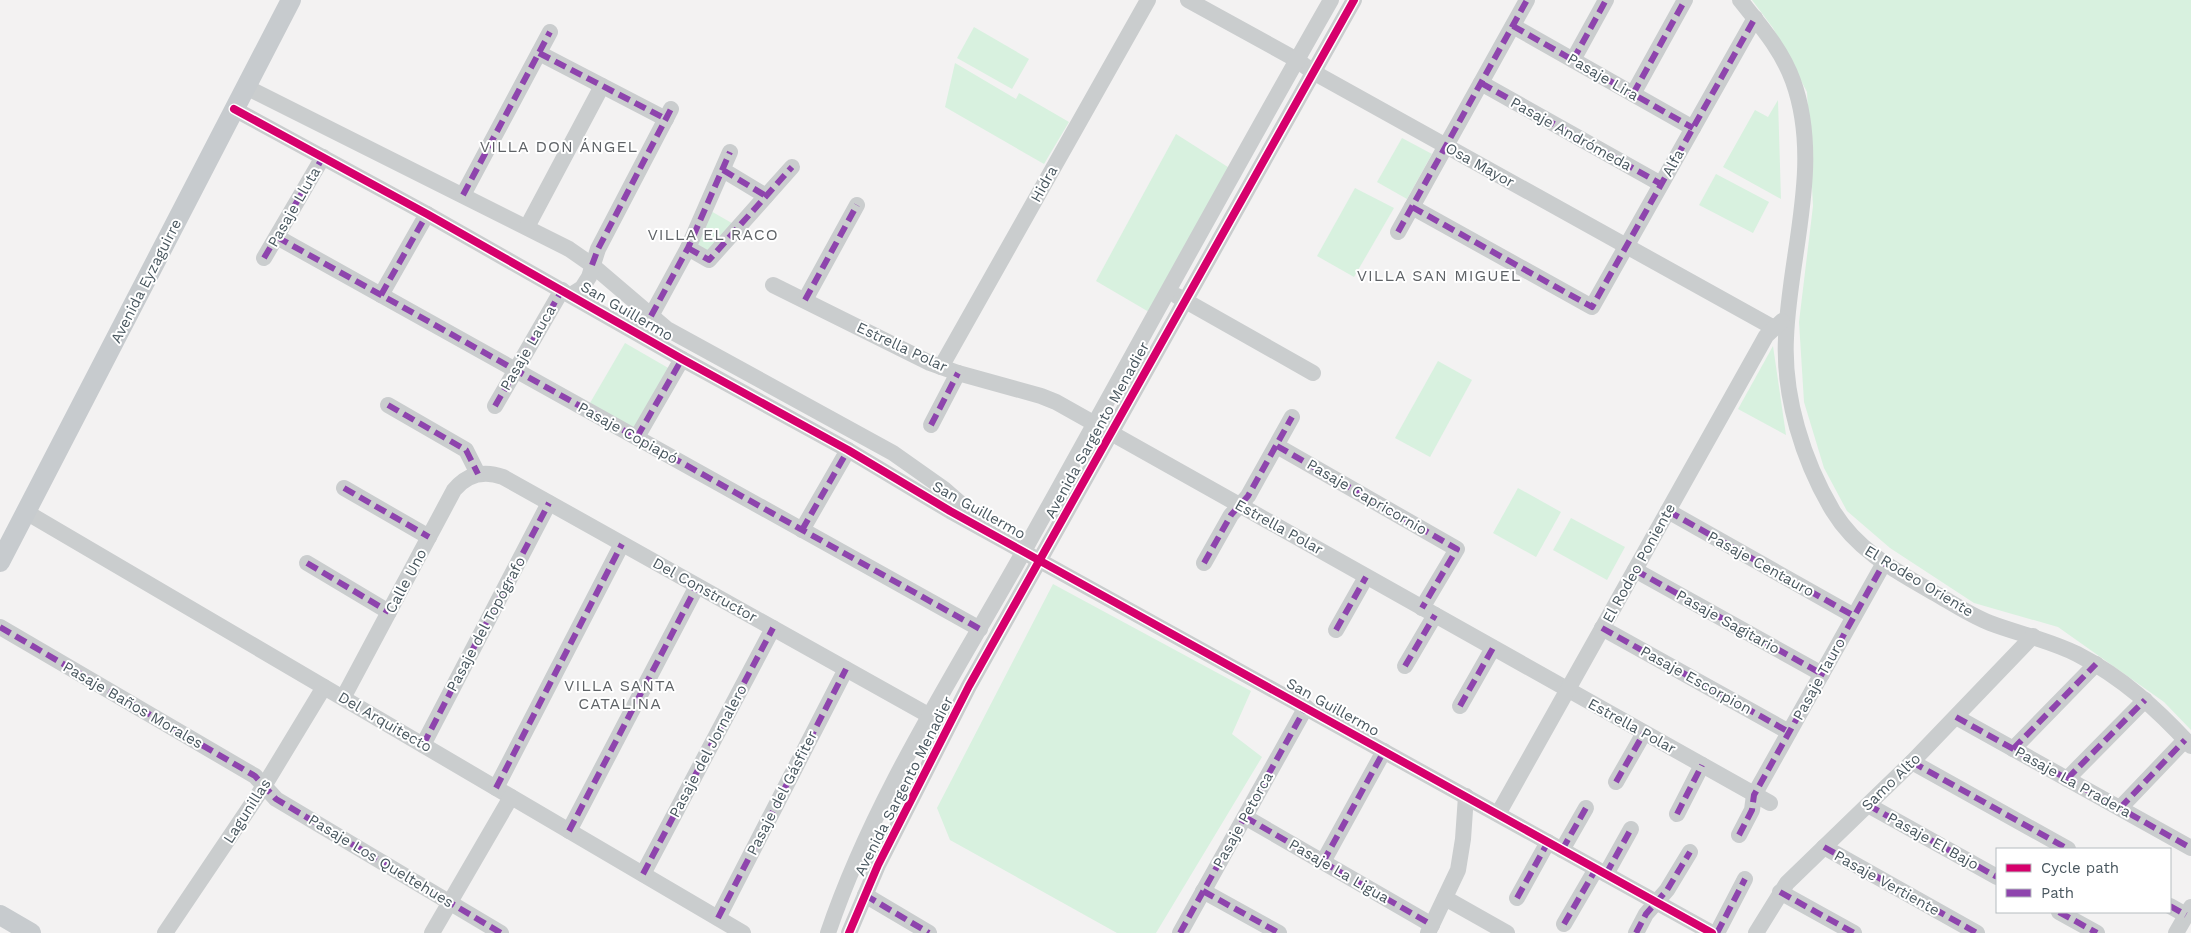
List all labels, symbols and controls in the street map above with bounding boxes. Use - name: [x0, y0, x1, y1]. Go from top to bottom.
- street label: Pasaje Lira: [1564, 49, 1642, 105]
- street label: Pasaje Andrómeda: [1507, 93, 1635, 175]
- district label: VILLA DON ÁNGEL: [480, 137, 638, 156]
- street label: Osa Mayor: [1442, 139, 1518, 191]
- street label: Alfa: [1658, 146, 1688, 180]
- street label: Hidra: [1027, 162, 1062, 205]
- street label: Pasaje Lluta: [264, 163, 324, 250]
- street label: Avenida Eyzaguirre: [107, 216, 185, 346]
- district label: VILLA EL RACO: [647, 225, 779, 244]
- district label: VILLA SAN MIGUEL: [1357, 266, 1521, 285]
- street label: San Guillermo: [578, 277, 676, 345]
- street label: Pasaje Lauca: [496, 302, 560, 394]
- street label: Estrella Polar: [854, 318, 950, 376]
- street label: Avenida Sargento Menadier: [1041, 339, 1153, 521]
- street label: Pasaje Copiapó: [575, 398, 681, 468]
- street label: Pasaje Capricornio: [1304, 455, 1430, 539]
- street label: San Guillermo: [929, 477, 1029, 543]
- street label: Estrella Polar: [1232, 495, 1326, 559]
- street label: El Rodeo Poniente: [1599, 500, 1679, 626]
- street label: Pasaje Centauro: [1705, 527, 1817, 601]
- street label: El Rodeo Oriente: [1861, 541, 1977, 621]
- street label: Calle Uno: [381, 546, 431, 616]
- street label: Pasaje del Topógrafo: [443, 553, 529, 695]
- street label: Del Constructor: [650, 554, 760, 626]
- street label: Pasaje Sagitario: [1673, 586, 1783, 658]
- street label: Pasaje Tauro: [1789, 635, 1849, 723]
- street label: Pasaje Escorpion: [1637, 642, 1755, 718]
- street label: Pasaje Baños Morales: [60, 658, 206, 752]
- street label: San Guillermo: [1283, 674, 1383, 740]
- district label: VILLA SANTA CATALINA: [564, 676, 676, 713]
- street label: Pasaje del Jornalero: [665, 681, 751, 821]
- street label: Del Arquitecto: [335, 688, 435, 756]
- street label: Avenida Sargento Menadier: [851, 693, 957, 879]
- street label: Estrella Polar: [1585, 694, 1679, 758]
- street label: Pasaje del Gásfiter: [743, 728, 821, 858]
- street label: Pasaje La Pradera: [2012, 743, 2135, 822]
- street label: Samo Alto: [1858, 749, 1924, 815]
- street label: Pasaje Petorca: [1209, 768, 1277, 871]
- street label: Lagunillas: [219, 775, 275, 847]
- street label: Pasaje El Bajo: [1884, 808, 1982, 874]
- street label: Pasaje Los Queltehues: [305, 811, 457, 912]
- street label: Pasaje La Ligua: [1286, 835, 1393, 907]
- street label: Pasaje Vertiente: [1831, 847, 1943, 919]
- legend: [1996, 848, 2171, 913]
- text: Cycle path: [2041, 859, 2119, 877]
- text: Path: [2041, 884, 2074, 902]

